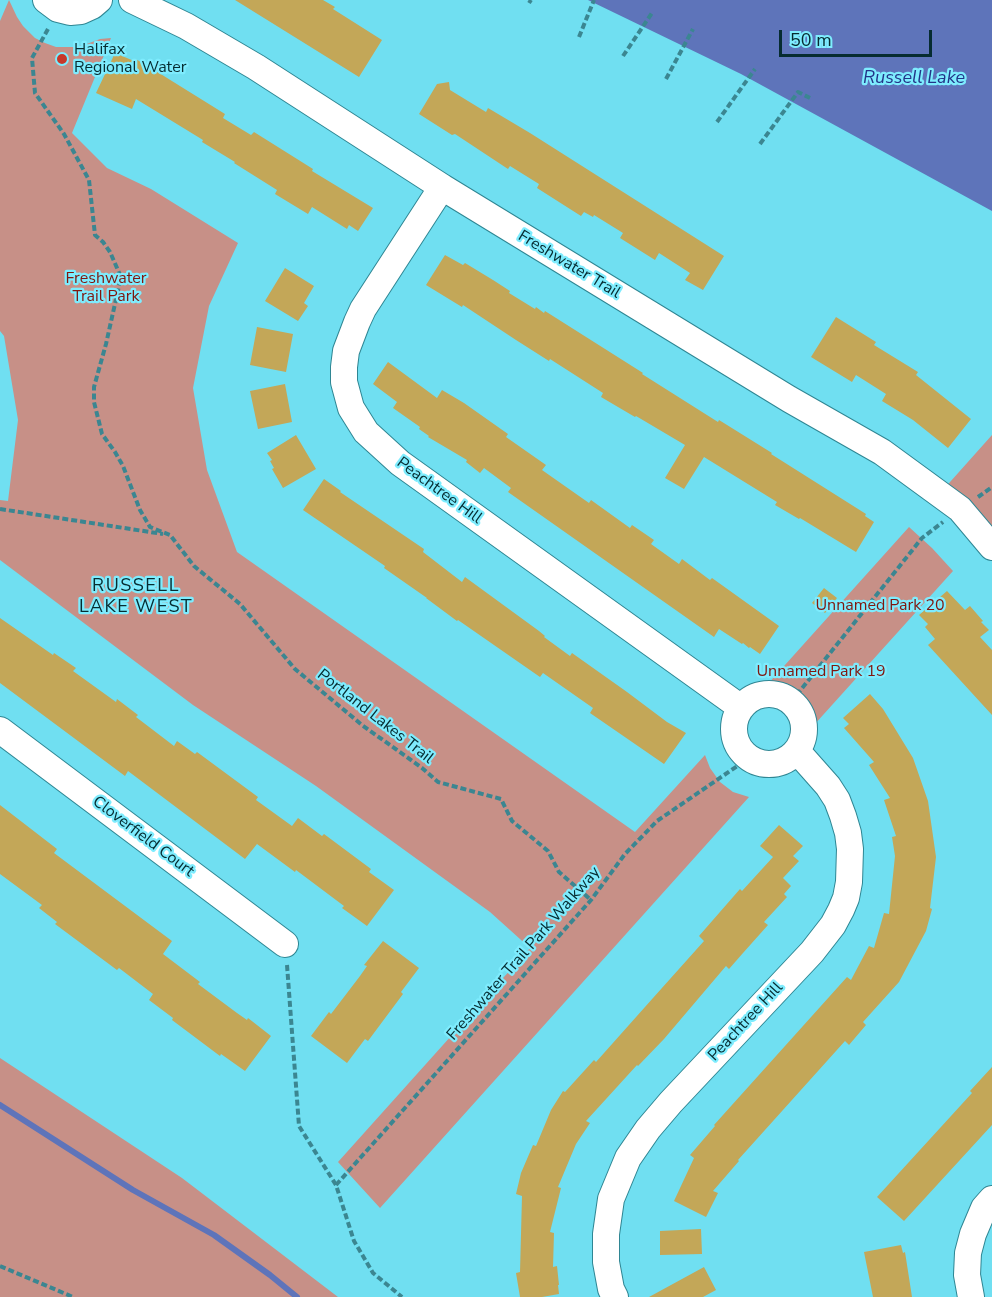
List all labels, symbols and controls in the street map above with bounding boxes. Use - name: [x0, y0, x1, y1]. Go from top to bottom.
- scale bar: [782, 18, 935, 56]
- text: 50 m: [790, 28, 832, 52]
- place label: Halifax Regional Water: [74, 40, 186, 78]
- marker: Halifax Regional Water: [55, 52, 69, 66]
- water label: Russell Lake: [863, 68, 965, 90]
- street label: Freshwater Trail: [514, 227, 624, 303]
- park label: Freshwater Trail Park: [66, 269, 146, 307]
- street label: Peachtree Hill: [393, 454, 485, 528]
- district label: RUSSELL LAKE WEST: [79, 576, 193, 618]
- park label: Unnamed Park 20: [815, 596, 945, 616]
- park label: Unnamed Park 19: [756, 662, 886, 682]
- street label: Portland Lakes Trail: [313, 666, 437, 768]
- street label: Cloverfield Court: [88, 793, 198, 881]
- street label: Freshwater Trail Park Walkway: [443, 863, 605, 1045]
- street label: Peachtree Hill: [705, 979, 787, 1065]

